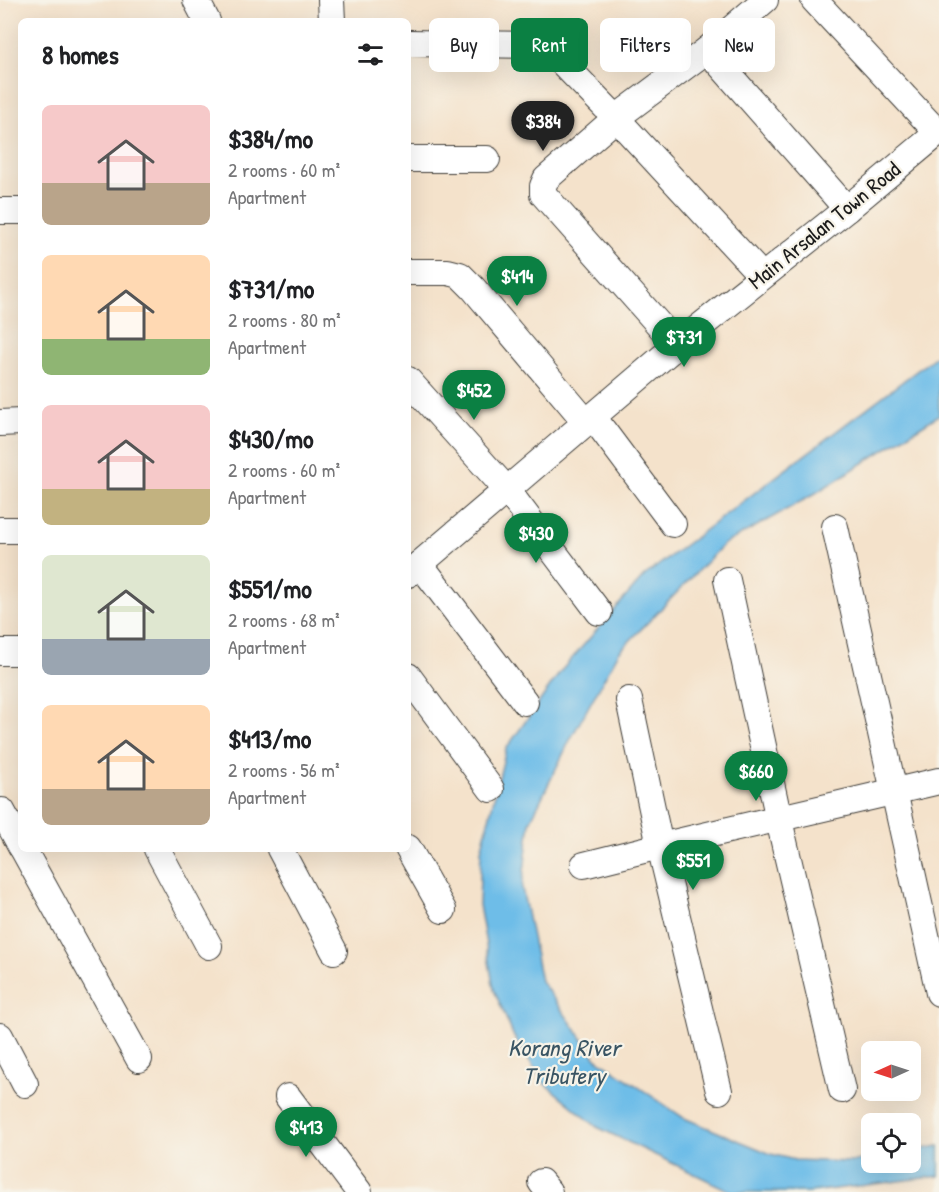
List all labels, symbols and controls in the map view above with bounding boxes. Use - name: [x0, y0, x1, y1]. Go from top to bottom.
- chip: Buy: [429, 18, 499, 72]
- chip: Rent: [511, 18, 588, 72]
- chip: Filters: [600, 18, 691, 72]
- chip: New: [703, 18, 775, 72]
- text: 8 homes: [42, 37, 119, 72]
- icon: filters: [354, 38, 387, 71]
- pin: $384: [507, 101, 579, 152]
- text: $384: [525, 107, 561, 134]
- text: $384/mo: [228, 121, 313, 156]
- icon: home: [90, 129, 162, 201]
- street label: Main Arsalan Town Road: [742, 154, 907, 296]
- text: 2 rooms · 60 m²: [228, 156, 340, 183]
- text: Apartment: [228, 183, 306, 210]
- pin: $414: [481, 256, 553, 307]
- text: $414: [501, 262, 533, 289]
- text: $731/mo: [228, 271, 314, 306]
- icon: home: [90, 279, 162, 351]
- text: 2 rooms · 80 m²: [228, 306, 341, 333]
- pin: $731: [648, 317, 720, 368]
- text: $731: [666, 323, 702, 350]
- text: Apartment: [228, 333, 306, 360]
- pin: $452: [438, 370, 510, 421]
- text: $452: [456, 376, 492, 403]
- text: $430/mo: [228, 421, 313, 456]
- icon: home: [90, 429, 162, 501]
- text: 2 rooms · 60 m²: [228, 456, 340, 483]
- text: Apartment: [228, 483, 306, 510]
- pin: $430: [500, 513, 572, 564]
- text: $430: [518, 519, 554, 546]
- text: $551/mo: [228, 571, 312, 606]
- icon: home: [90, 579, 162, 651]
- text: 2 rooms · 68 m²: [228, 606, 340, 633]
- text: Apartment: [228, 633, 306, 660]
- text: $413/mo: [228, 721, 311, 756]
- icon: home: [90, 729, 162, 801]
- pin: $660: [720, 751, 792, 802]
- text: 2 rooms · 56 m²: [228, 756, 340, 783]
- text: $660: [738, 757, 774, 784]
- text: Apartment: [228, 783, 306, 810]
- pin: $551: [657, 840, 729, 891]
- text: $551: [676, 846, 710, 873]
- water label: Korang River Tributery: [508, 1031, 623, 1092]
- north arrow: [861, 1041, 921, 1101]
- map controls: [861, 1041, 921, 1173]
- pin: $413: [270, 1107, 342, 1158]
- text: $413: [289, 1113, 323, 1140]
- button: locate: [861, 1113, 921, 1173]

